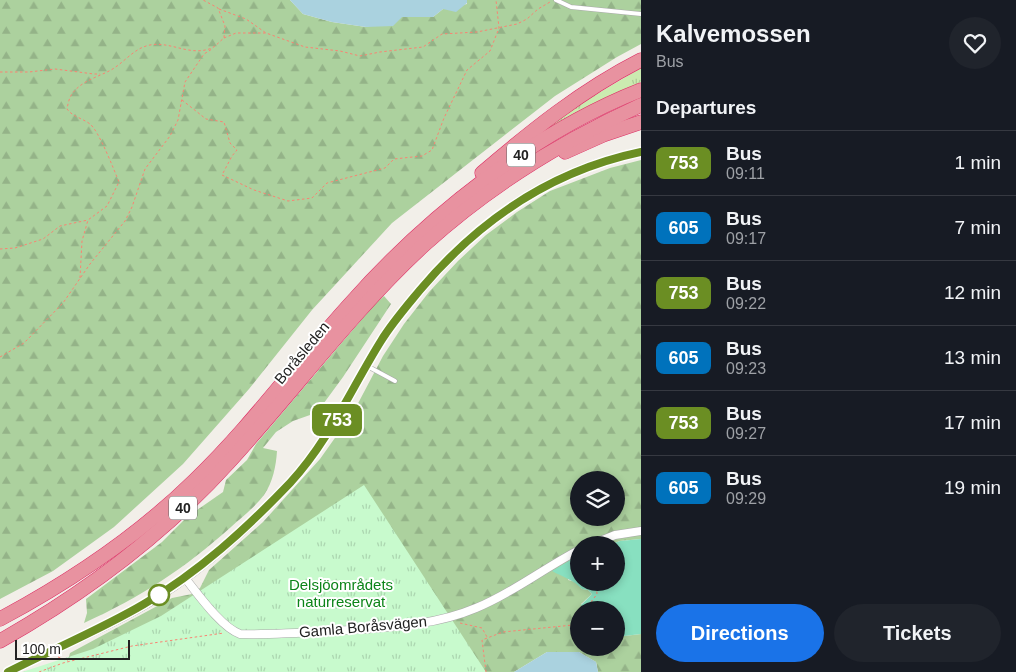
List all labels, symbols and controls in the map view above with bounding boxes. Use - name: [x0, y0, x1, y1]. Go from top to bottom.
- button: heart: [949, 17, 1001, 69]
- text: Kalvemossen: [656, 20, 811, 47]
- text: Bus: [656, 53, 684, 70]
- text: Departures: [656, 97, 756, 118]
- text: Bus: [726, 143, 762, 164]
- road number: 40: [507, 144, 535, 166]
- text: 1 min: [955, 152, 1001, 173]
- text: 753: [668, 153, 699, 173]
- text: 09:11: [726, 165, 765, 182]
- text: Bus: [726, 208, 762, 229]
- text: 7 min: [955, 217, 1001, 238]
- text: 605: [668, 218, 699, 238]
- text: 09:17: [726, 230, 766, 247]
- text: Bus: [726, 273, 762, 294]
- text: 12 min: [944, 282, 1001, 303]
- text: 753: [668, 283, 699, 303]
- text: 09:22: [726, 295, 766, 312]
- street label: Boråsleden: [271, 318, 333, 387]
- text: Bus: [726, 338, 762, 359]
- text: 13 min: [944, 347, 1001, 368]
- text: 605: [668, 348, 699, 368]
- text: 09:23: [726, 360, 766, 377]
- text: Bus: [726, 403, 762, 424]
- line badge: 753: [308, 404, 366, 436]
- text: 753: [322, 410, 352, 430]
- text: 17 min: [944, 412, 1001, 433]
- text: 753: [668, 413, 699, 433]
- text: 09:27: [726, 425, 766, 442]
- text: Bus: [726, 468, 762, 489]
- map controls: [570, 471, 625, 656]
- button: layers: [570, 471, 625, 526]
- text: 19 min: [944, 477, 1001, 498]
- text: 605: [668, 478, 699, 498]
- text: 09:29: [726, 490, 766, 507]
- road number: 40: [169, 496, 197, 520]
- button: +: [570, 536, 625, 591]
- park label: Delsjöområdets naturreservat: [289, 576, 393, 610]
- unlabelled marker: [148, 584, 170, 606]
- button: −: [570, 601, 625, 656]
- button: Directions: [656, 604, 824, 662]
- button: Tickets: [834, 604, 1001, 662]
- street label: Gamla Boråsvägen: [298, 612, 428, 641]
- scale bar: [15, 637, 130, 660]
- text: 100 m: [22, 641, 61, 657]

